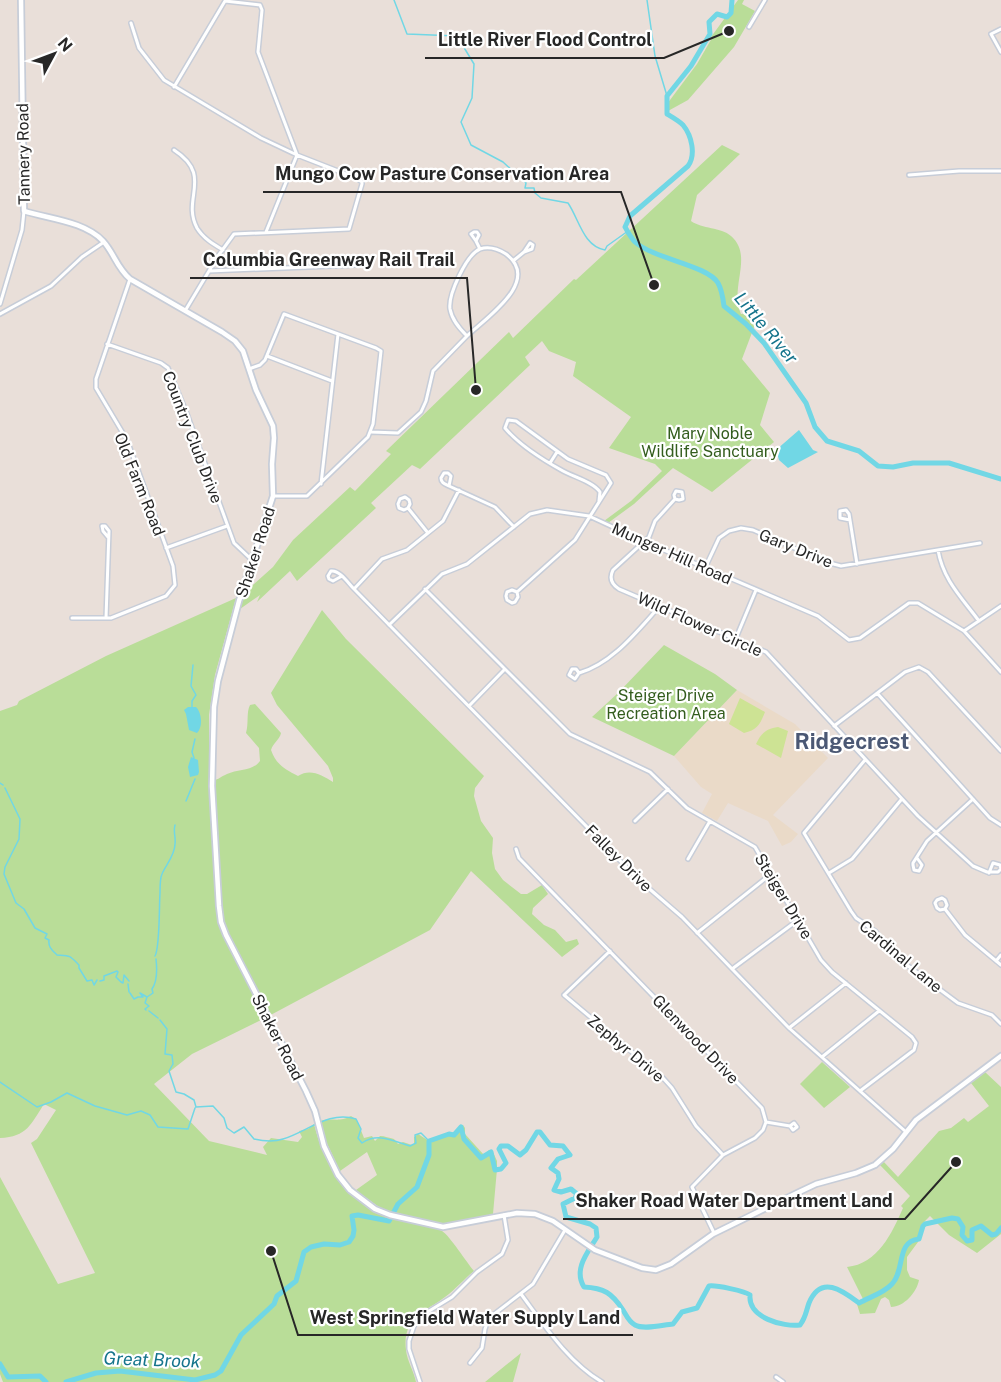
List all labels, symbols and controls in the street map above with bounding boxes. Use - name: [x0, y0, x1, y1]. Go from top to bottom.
- callout: Little River Flood Control: [425, 22, 664, 58]
- north arrow: [24, 24, 84, 84]
- text: Little River Flood Control: [438, 29, 652, 50]
- text: N: [54, 34, 76, 55]
- street label: Tannery Road: [13, 103, 34, 205]
- callout: Mungo Cow Pasture Conservation Area: [263, 156, 621, 192]
- text: Mungo Cow Pasture Conservation Area: [275, 163, 609, 184]
- callout: Columbia Greenway Rail Trail: [190, 242, 467, 278]
- text: Columbia Greenway Rail Trail: [203, 249, 455, 270]
- water label: Little River: [730, 288, 803, 368]
- street label: Country Club Drive: [159, 368, 226, 506]
- park label: Mary Noble Wildlife Sanctuary: [641, 424, 779, 461]
- street label: Old Farm Road: [110, 430, 169, 539]
- street label: Shaker Road: [232, 504, 279, 600]
- street label: Munger Hill Road: [609, 518, 735, 588]
- street label: Gary Drive: [756, 525, 835, 572]
- street label: Wild Flower Circle: [634, 588, 765, 661]
- park label: Steiger Drive Recreation Area: [606, 686, 726, 723]
- district label: Ridgecrest: [795, 728, 910, 754]
- street label: Falley Drive: [581, 821, 656, 896]
- street label: Steiger Drive: [751, 850, 817, 943]
- street label: Cardinal Lane: [855, 916, 946, 997]
- street label: Shaker Road: [248, 991, 307, 1084]
- street label: Glenwood Drive: [648, 991, 743, 1088]
- street label: Zephyr Drive: [583, 1011, 668, 1086]
- callout: Shaker Road Water Department Land: [563, 1183, 905, 1219]
- text: Shaker Road Water Department Land: [575, 1190, 893, 1211]
- callout: West Springfield Water Supply Land: [298, 1299, 633, 1335]
- text: West Springfield Water Supply Land: [310, 1307, 620, 1328]
- water label: Great Brook: [103, 1347, 201, 1372]

